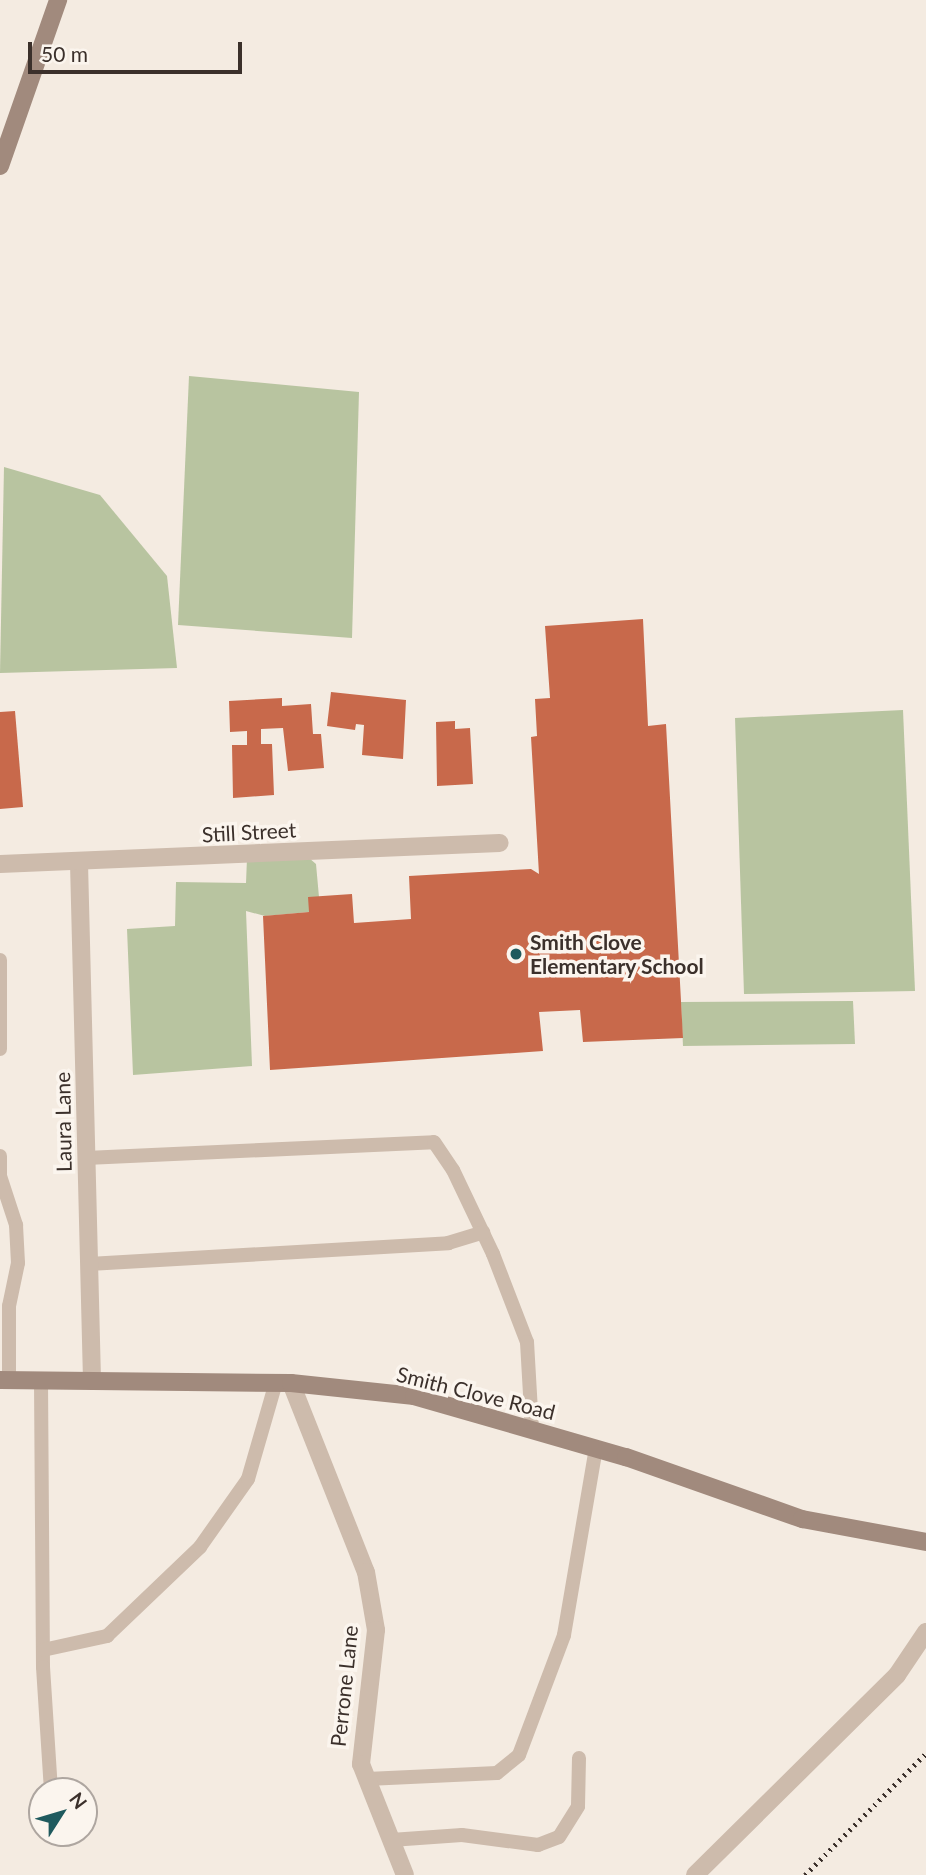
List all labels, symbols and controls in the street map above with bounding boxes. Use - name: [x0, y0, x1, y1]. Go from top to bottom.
- scale bar: [32, 28, 245, 72]
- text: 50 m: [41, 41, 88, 66]
- street label: Still Street: [201, 817, 297, 847]
- place label: Smith Clove Elementary School: [530, 929, 704, 979]
- marker: Smith Clove Elementary School: [508, 946, 524, 962]
- street label: Laura Lane: [50, 1072, 76, 1172]
- street label: Smith Clove Road: [394, 1361, 558, 1425]
- street label: Perrone Lane: [325, 1624, 363, 1748]
- north arrow: [28, 1777, 98, 1847]
- text: N: [65, 1787, 92, 1813]

